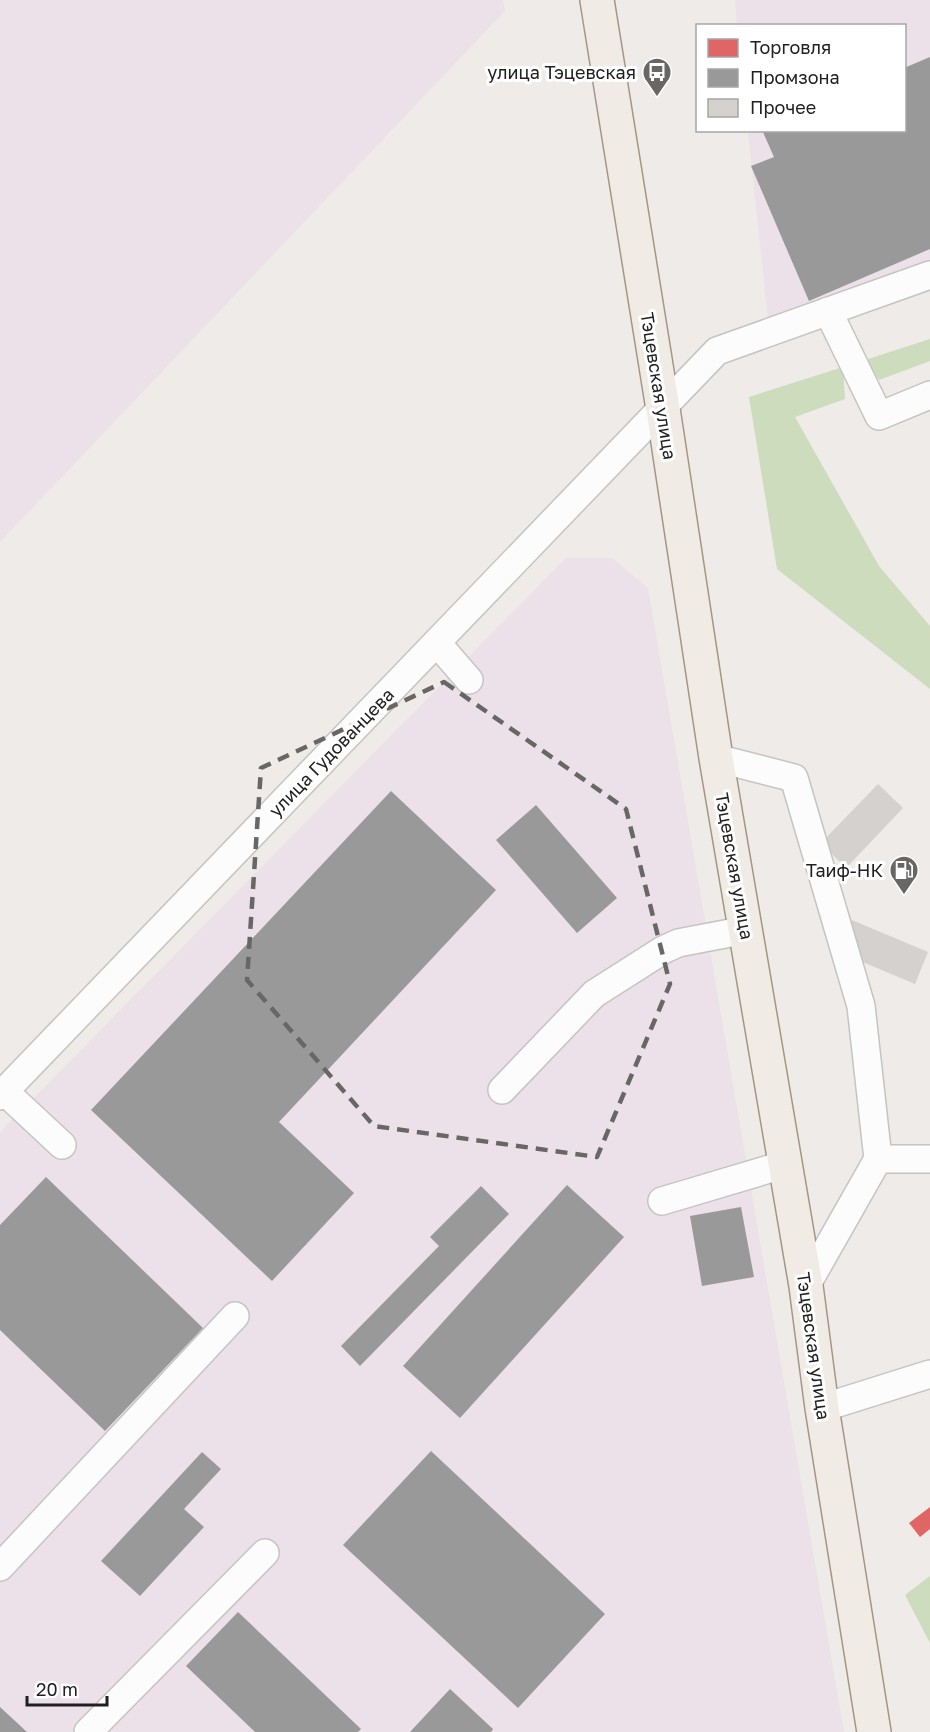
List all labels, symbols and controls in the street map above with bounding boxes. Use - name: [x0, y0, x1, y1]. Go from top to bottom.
- legend: [696, 24, 906, 132]
- text: Торговля: [750, 36, 831, 58]
- bus stop icon: улица Тэцевская: [641, 56, 673, 98]
- place label: улица Тэцевская: [487, 61, 636, 83]
- text: Промзона: [750, 66, 840, 88]
- text: Прочее: [750, 96, 816, 118]
- street label: Тэцевская улица: [636, 311, 682, 461]
- street label: улица Гудованцева: [264, 683, 398, 821]
- street label: Тэцевская улица: [711, 791, 759, 941]
- fuel station icon: Таиф-НК: [888, 854, 920, 896]
- place label: Таиф-НК: [806, 859, 883, 881]
- street label: Тэцевская улица: [793, 1271, 835, 1421]
- scale bar: [27, 1669, 106, 1707]
- text: 20 m: [36, 1678, 78, 1700]

